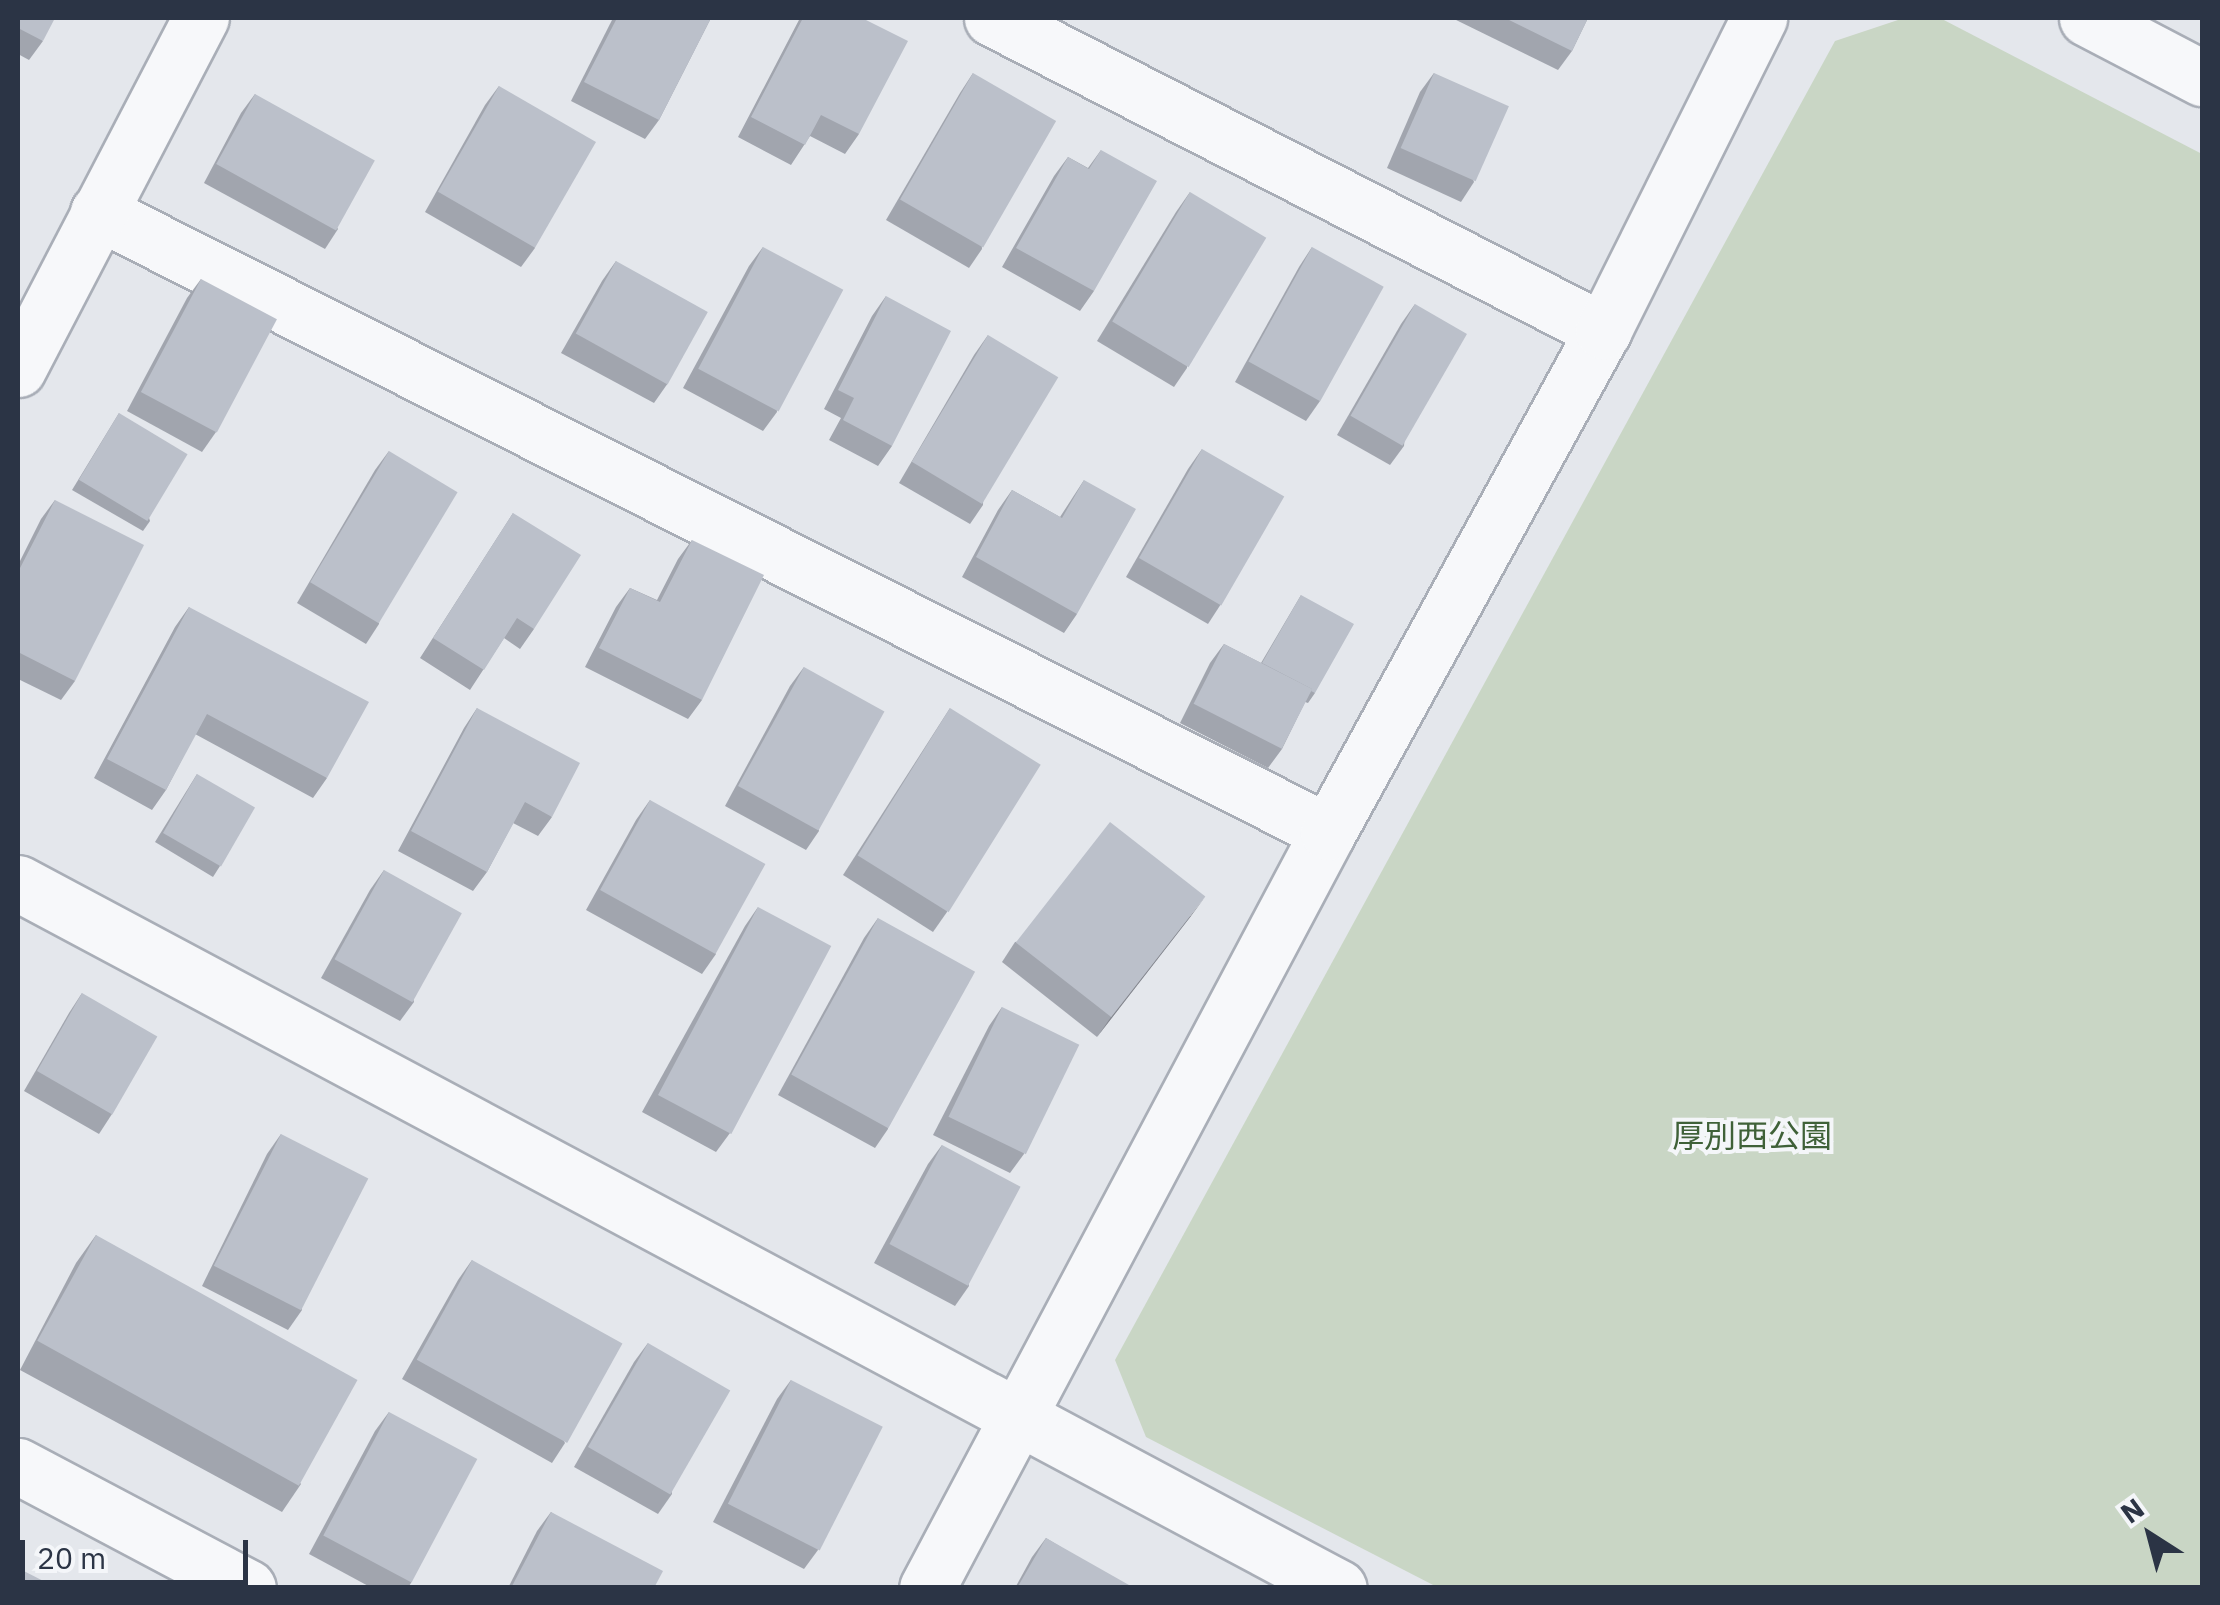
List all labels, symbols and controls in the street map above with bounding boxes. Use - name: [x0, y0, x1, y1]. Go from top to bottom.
- park label: 厚別西公園: [1672, 1116, 1832, 1154]
- north arrow: [2100, 1485, 2200, 1585]
- text: N: [2113, 1489, 2151, 1531]
- scale bar: [25, 1520, 252, 1582]
- text: 20 m: [37, 1538, 106, 1577]

